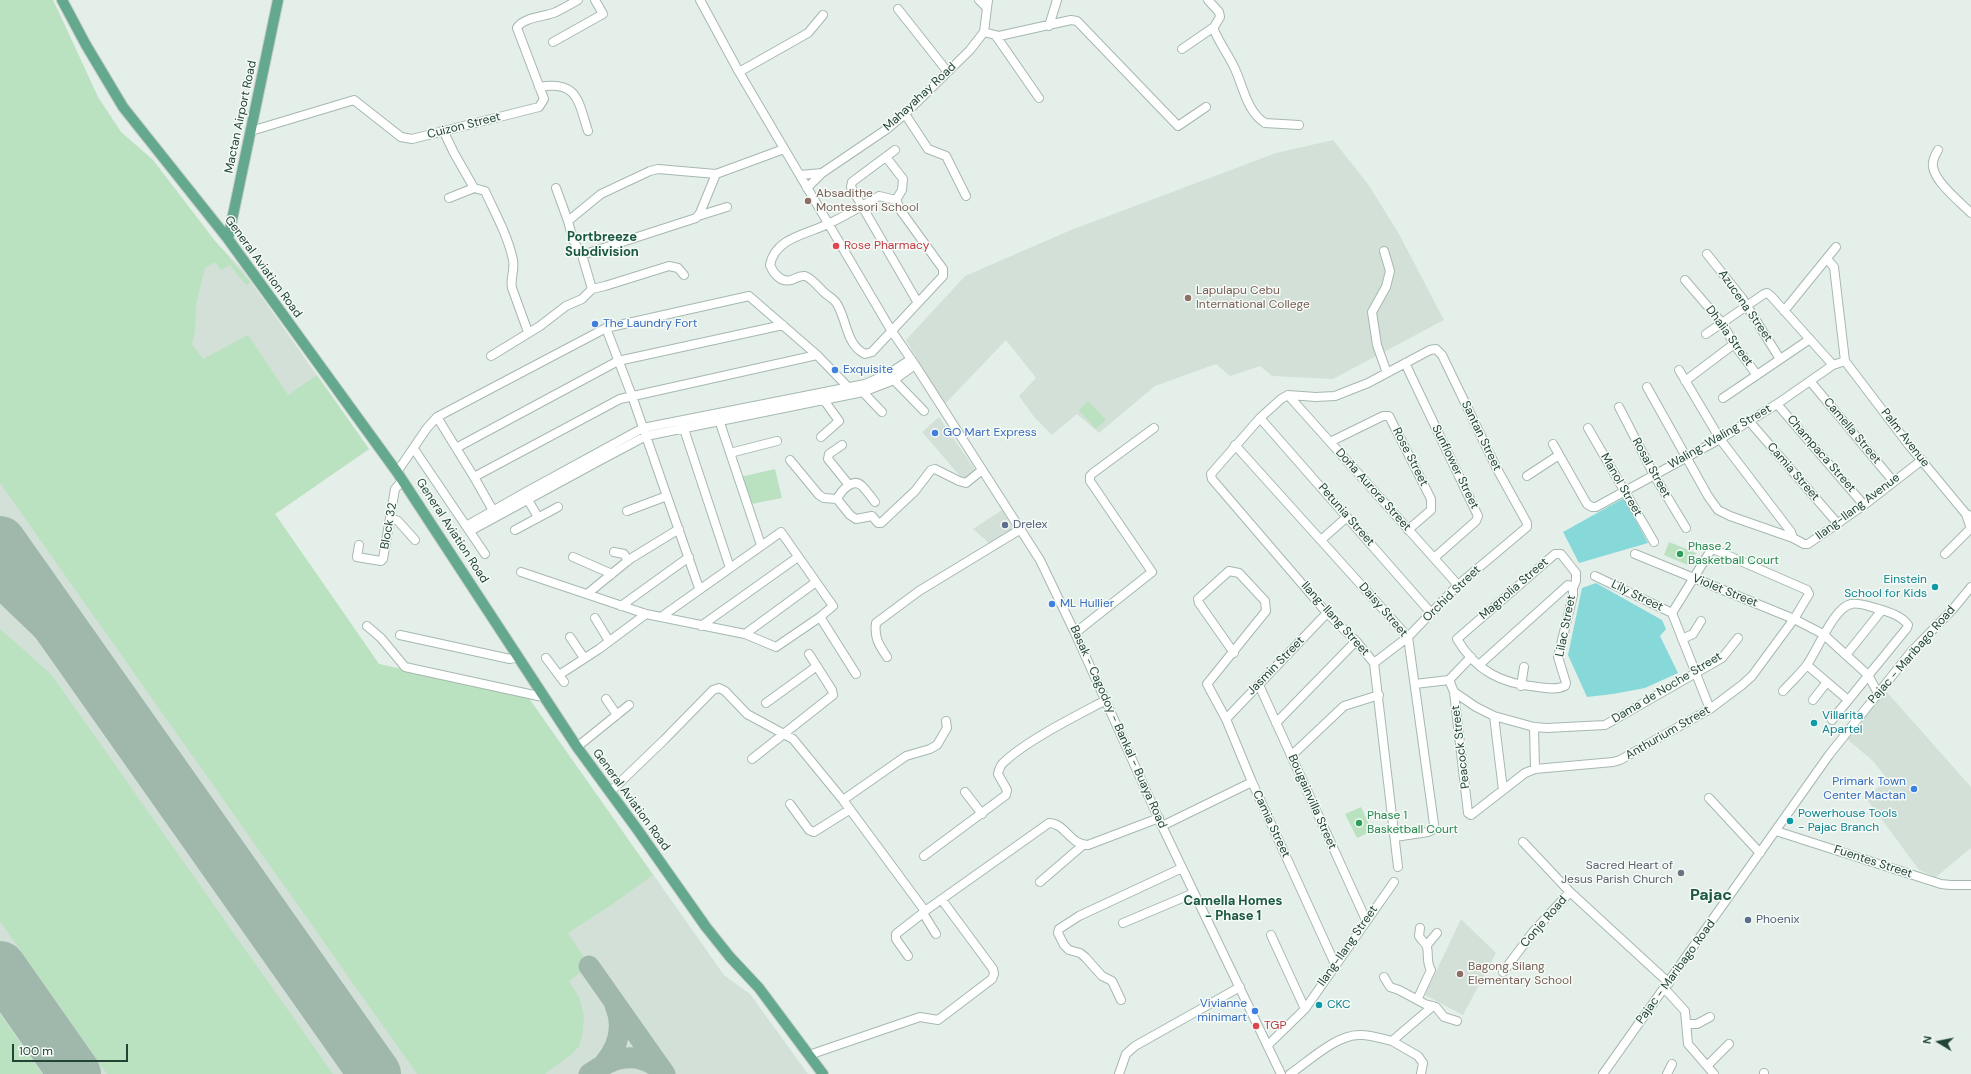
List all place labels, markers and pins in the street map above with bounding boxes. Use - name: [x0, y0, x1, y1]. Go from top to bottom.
- place label: Absadithe Montessori School: [816, 187, 919, 215]
- marker: Absadithe Montessori School: [803, 196, 813, 206]
- place label: Rose Pharmacy: [844, 239, 929, 253]
- marker: Rose Pharmacy: [831, 241, 841, 251]
- place label: Lapulapu Cebu International College: [1196, 284, 1310, 312]
- marker: Lapulapu Cebu International College: [1183, 293, 1193, 303]
- place label: The Laundry Fort: [603, 317, 698, 331]
- marker: The Laundry Fort: [590, 319, 600, 329]
- place label: Exquisite: [843, 363, 893, 377]
- marker: Exquisite: [830, 365, 840, 375]
- place label: GO Mart Express: [943, 426, 1037, 440]
- marker: GO Mart Express: [930, 428, 940, 438]
- place label: Drelex: [1013, 518, 1047, 532]
- marker: Drelex: [1000, 520, 1010, 530]
- place label: Phase 2 Basketball Court: [1688, 540, 1779, 568]
- marker: Phase 2 Basketball Court: [1675, 549, 1685, 559]
- place label: Einstein School for Kids: [1844, 573, 1927, 601]
- marker: Einstein School for Kids: [1930, 582, 1940, 592]
- place label: ML Hullier: [1060, 597, 1114, 611]
- marker: ML Hullier: [1047, 599, 1057, 609]
- place label: Villarita Apartel: [1822, 709, 1863, 737]
- marker: Villarita Apartel: [1809, 718, 1819, 728]
- place label: Primark Town Center Mactan: [1823, 775, 1906, 803]
- marker: Primark Town Center Mactan: [1909, 784, 1919, 794]
- place label: Powerhouse Tools - Pajac Branch: [1798, 807, 1897, 835]
- place label: Phase 1 Basketball Court: [1367, 809, 1458, 837]
- marker: Powerhouse Tools - Pajac Branch: [1785, 816, 1795, 826]
- marker: Phase 1 Basketball Court: [1354, 818, 1364, 828]
- place label: Sacred Heart of Jesus Parish Church: [1561, 859, 1673, 887]
- marker: Sacred Heart of Jesus Parish Church: [1676, 868, 1686, 878]
- place label: Phoenix: [1756, 913, 1800, 927]
- marker: Phoenix: [1743, 915, 1753, 925]
- place label: Bagong Silang Elementary School: [1468, 960, 1572, 988]
- marker: Bagong Silang Elementary School: [1455, 969, 1465, 979]
- place label: Vivianne minimart: [1197, 997, 1247, 1025]
- place label: CKC: [1327, 998, 1351, 1012]
- marker: CKC: [1314, 1000, 1324, 1010]
- marker: Vivianne minimart: [1250, 1006, 1260, 1016]
- place label: TGP: [1264, 1019, 1286, 1033]
- marker: TGP: [1251, 1021, 1261, 1031]

